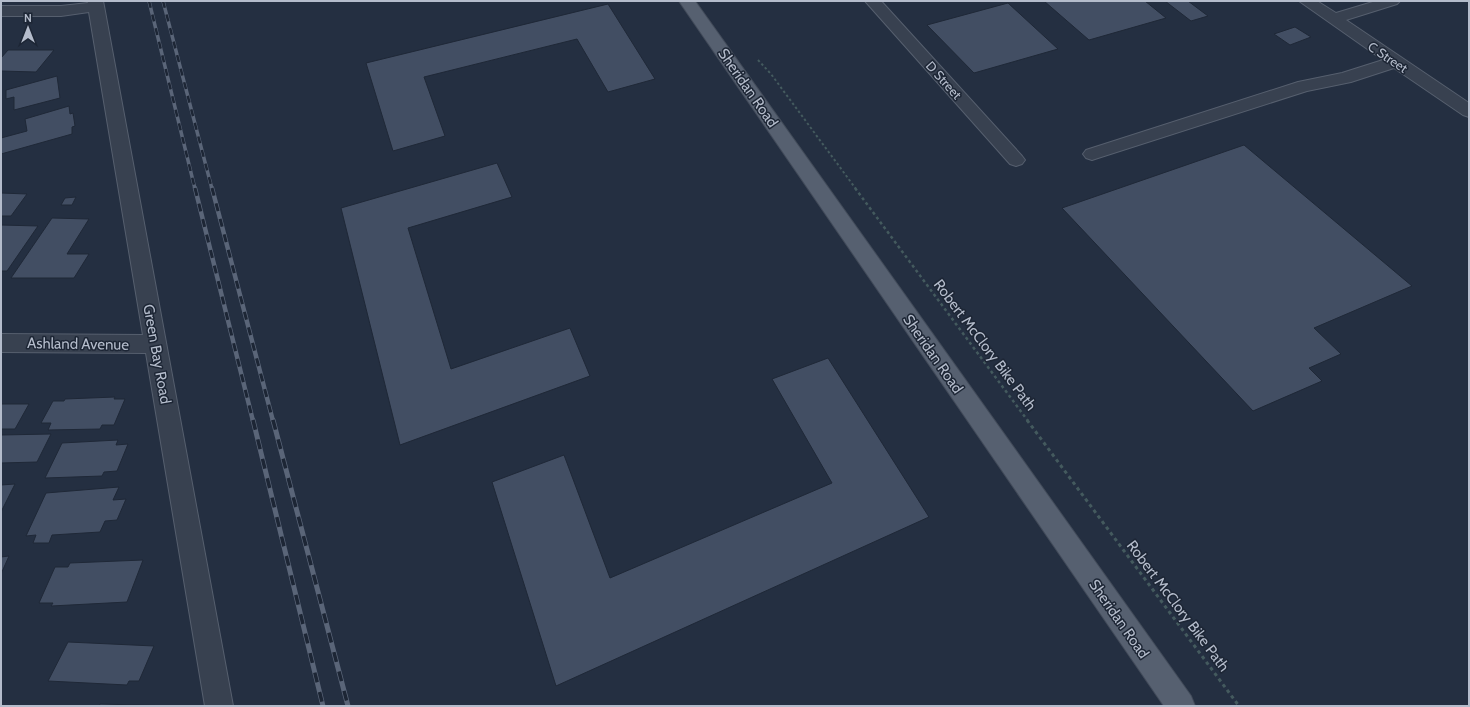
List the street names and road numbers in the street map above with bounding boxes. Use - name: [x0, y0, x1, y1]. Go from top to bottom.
- street label: C Street: [1365, 38, 1411, 76]
- street label: Sheridan Road: [714, 45, 782, 131]
- street label: D Street: [923, 58, 966, 103]
- street label: Robert McClory Bike Path: [930, 276, 1040, 414]
- street label: Green Bay Road: [139, 303, 175, 405]
- street label: Sheridan Road: [899, 311, 967, 397]
- street label: Ashland Avenue: [27, 334, 129, 354]
- street label: Robert McClory Bike Path: [1123, 537, 1233, 675]
- street label: Sheridan Road: [1085, 576, 1153, 662]

